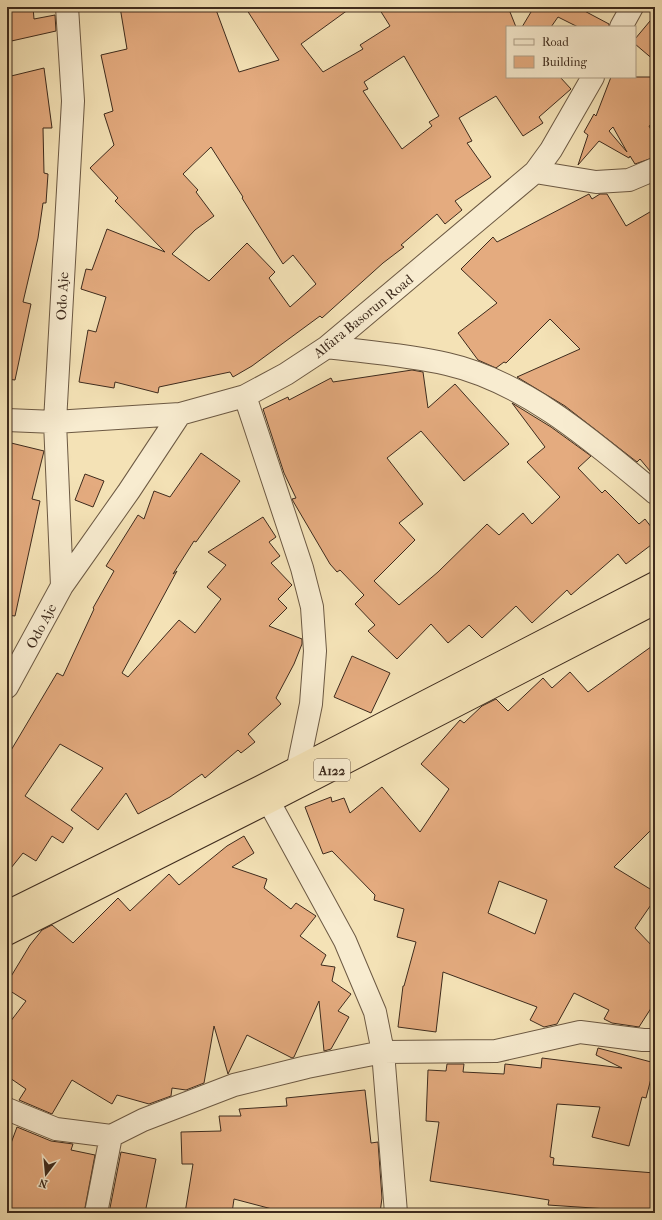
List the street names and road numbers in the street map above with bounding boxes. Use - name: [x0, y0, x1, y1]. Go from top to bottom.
- street label: Odo Aje: [53, 271, 72, 321]
- street label: Alfara Basorun Road: [309, 271, 417, 362]
- street label: Odo Aje: [23, 601, 60, 652]
- road number: A122: [314, 759, 350, 781]

